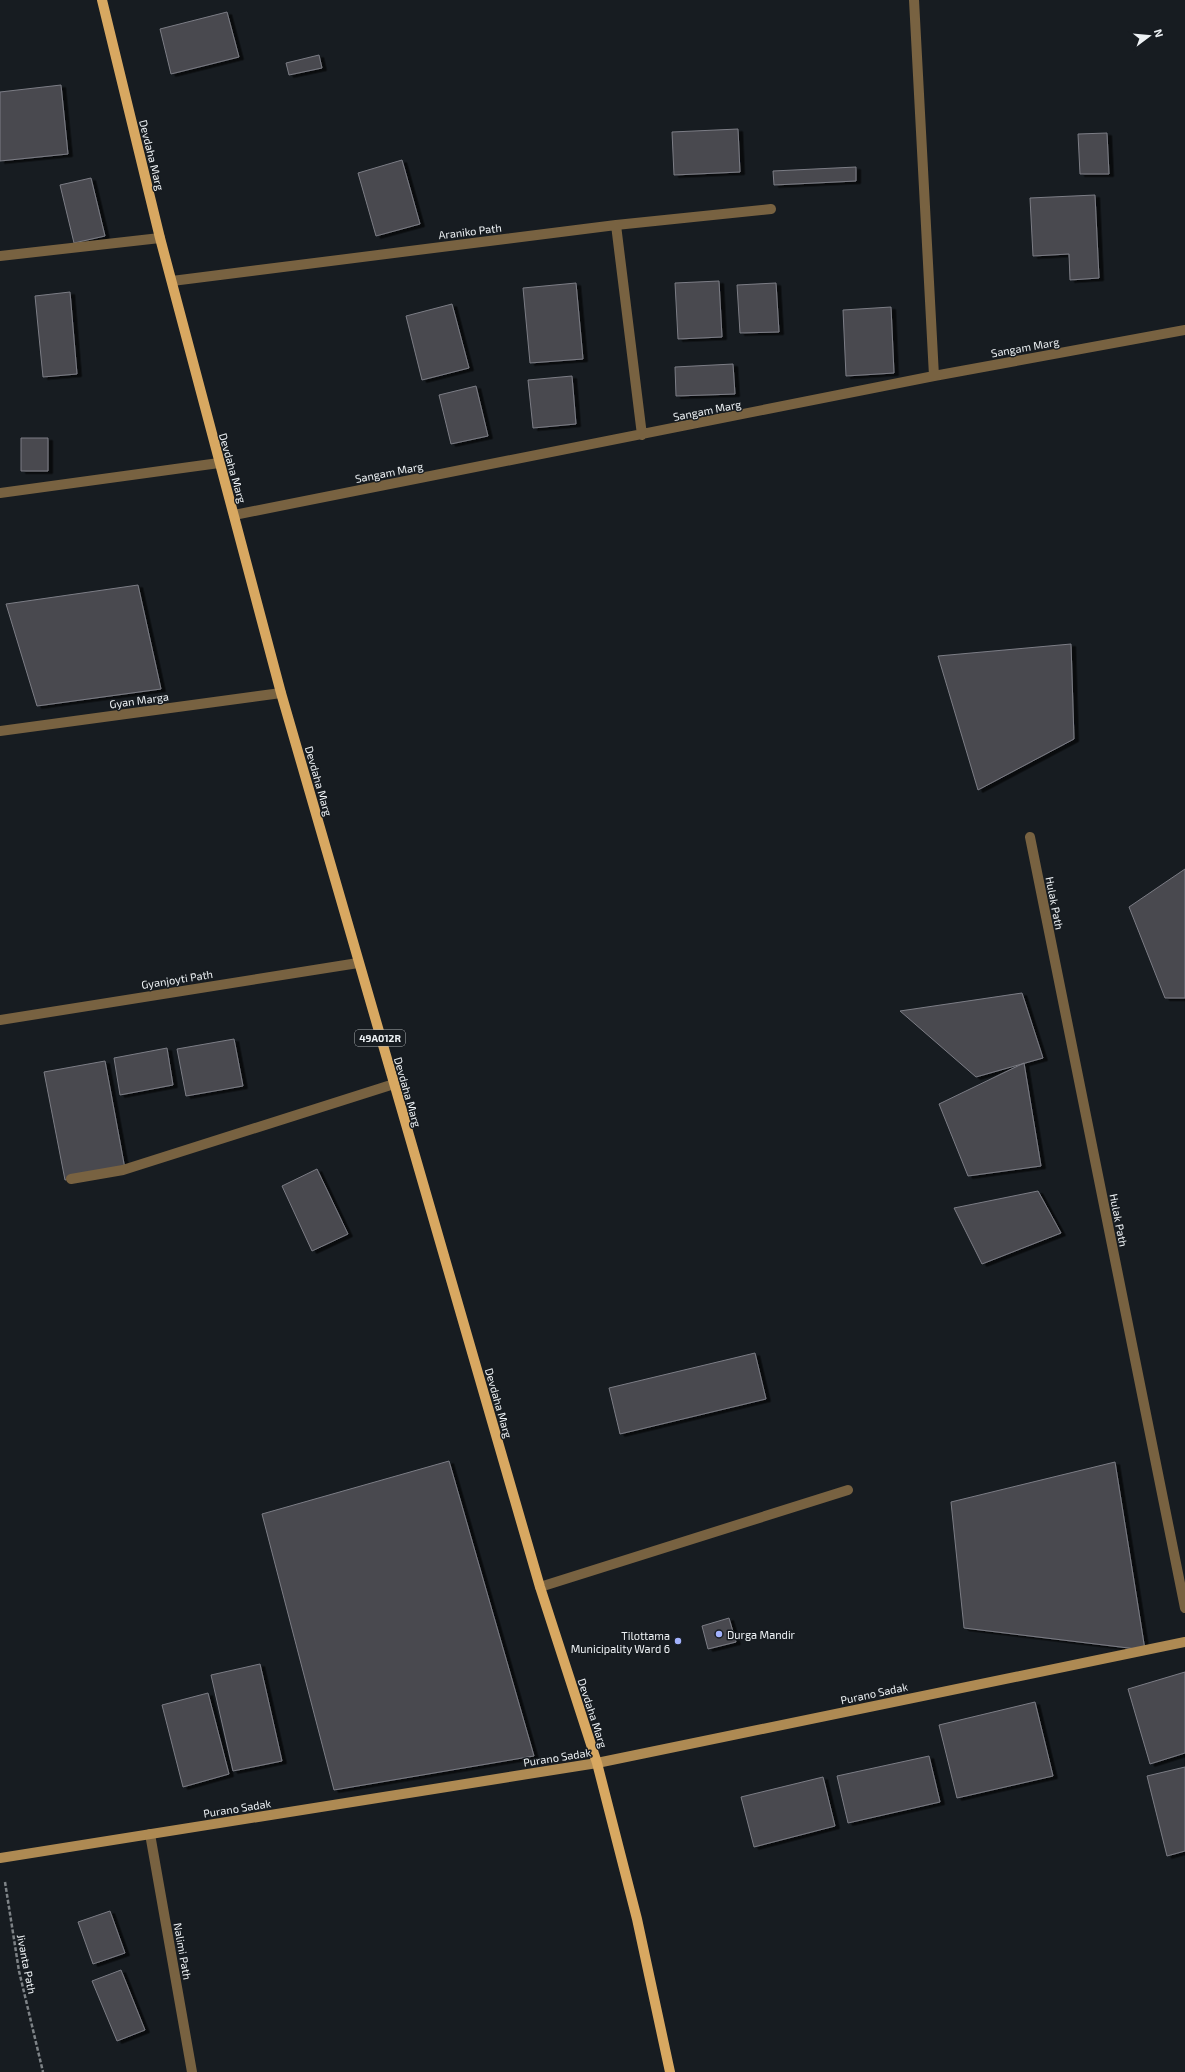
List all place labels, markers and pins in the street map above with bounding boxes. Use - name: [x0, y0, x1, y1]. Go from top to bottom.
- place label: Durga Mandir: [727, 1628, 796, 1641]
- place label: Tilottama Municipality Ward 6: [571, 1629, 670, 1655]
- marker: Durga Mandir: [714, 1629, 724, 1639]
- marker: Tilottama Municipality Ward 6: [673, 1636, 683, 1646]

